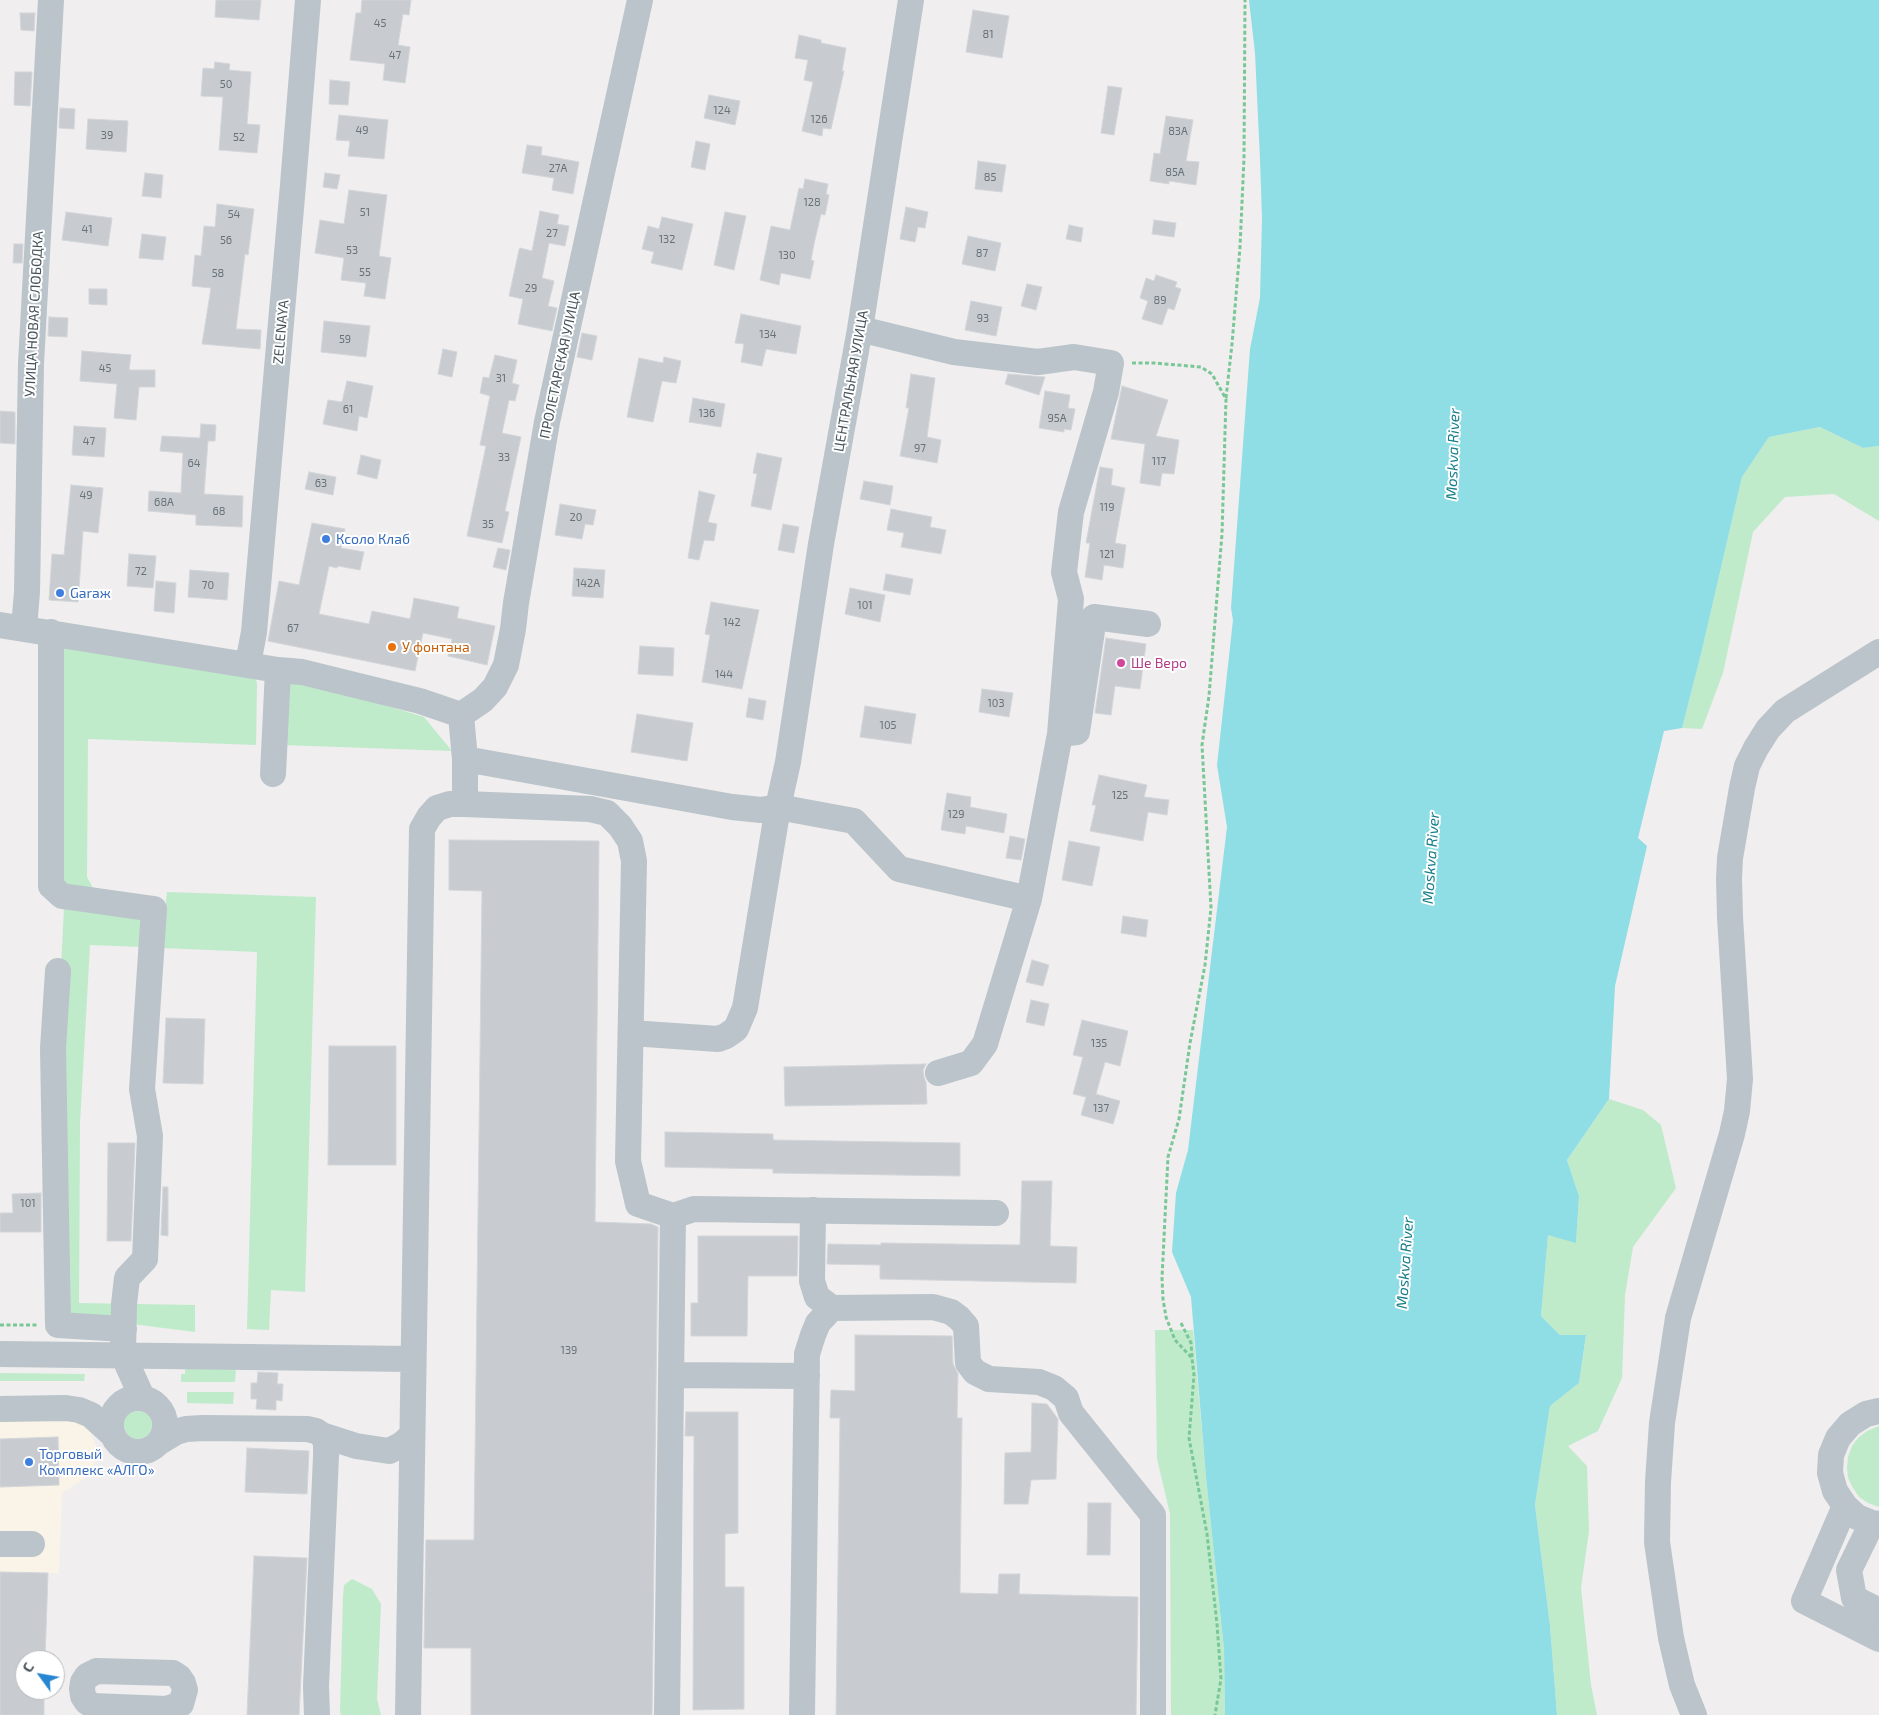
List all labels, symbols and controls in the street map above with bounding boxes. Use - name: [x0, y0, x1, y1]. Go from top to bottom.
- house number: 45: [374, 16, 386, 30]
- house number: 81: [982, 27, 994, 41]
- house number: 47: [389, 48, 401, 62]
- house number: 50: [220, 77, 232, 91]
- house number: 124: [713, 103, 731, 117]
- house number: 126: [811, 112, 827, 126]
- house number: 49: [355, 123, 369, 137]
- house number: 83А: [1168, 124, 1188, 138]
- house number: 39: [101, 128, 113, 142]
- house number: 52: [233, 130, 245, 144]
- house number: 27А: [549, 161, 567, 175]
- house number: 85А: [1165, 165, 1185, 179]
- house number: 85: [984, 170, 996, 184]
- house number: 128: [803, 195, 821, 209]
- house number: 51: [360, 205, 370, 219]
- house number: 54: [228, 207, 240, 221]
- house number: 41: [81, 222, 93, 236]
- house number: 27: [546, 226, 558, 240]
- street label: УЛИЦА НОВАЯ СЛОБОДКА: [21, 231, 47, 397]
- house number: 132: [659, 232, 675, 246]
- house number: 56: [220, 233, 232, 247]
- house number: 53: [346, 243, 358, 257]
- house number: 87: [976, 246, 988, 260]
- house number: 130: [778, 248, 796, 262]
- house number: 55: [359, 265, 371, 279]
- house number: 58: [212, 266, 224, 280]
- house number: 29: [525, 281, 537, 295]
- street label: ПРОЛЕТАРСКАЯ УЛИЦА: [536, 290, 584, 440]
- house number: 89: [1154, 293, 1166, 307]
- street label: ZELENAYA: [270, 299, 292, 365]
- street label: ЦЕНТРАЛЬНАЯ УЛИЦА: [830, 309, 872, 453]
- house number: 93: [977, 311, 989, 325]
- house number: 134: [759, 327, 777, 341]
- house number: 59: [339, 332, 351, 346]
- house number: 45: [99, 361, 111, 375]
- house number: 31: [496, 371, 506, 385]
- house number: 61: [343, 402, 353, 416]
- house number: 136: [699, 406, 715, 420]
- water label: Moskva River: [1442, 408, 1464, 500]
- house number: 95А: [1047, 411, 1067, 425]
- house number: 47: [83, 434, 95, 448]
- house number: 97: [914, 441, 926, 455]
- house number: 33: [498, 450, 510, 464]
- house number: 117: [1152, 454, 1166, 468]
- house number: 64: [187, 456, 201, 470]
- house number: 63: [315, 476, 327, 490]
- house number: 49: [79, 488, 93, 502]
- house number: 68А: [154, 495, 174, 509]
- house number: 119: [1099, 500, 1115, 514]
- house number: 68: [213, 504, 225, 518]
- house number: 20: [570, 510, 582, 524]
- house number: 35: [482, 517, 494, 531]
- place label: Ксоло Клаб: [336, 531, 410, 547]
- marker: Ксоло Клаб: [320, 533, 332, 545]
- house number: 121: [1100, 547, 1114, 561]
- house number: 72: [135, 564, 147, 578]
- house number: 142А: [576, 576, 600, 590]
- house number: 70: [202, 578, 214, 592]
- place label: Garaж: [70, 585, 111, 601]
- marker: Garaж: [54, 587, 66, 599]
- house number: 101: [857, 598, 873, 612]
- house number: 142: [723, 615, 741, 629]
- house number: 67: [287, 621, 299, 635]
- place label: У фонтана: [402, 639, 470, 655]
- marker: У фонтана: [386, 641, 398, 653]
- place label: Ше Веро: [1131, 655, 1187, 671]
- marker: Ше Веро: [1115, 657, 1127, 669]
- house number: 144: [715, 667, 733, 681]
- house number: 103: [987, 696, 1005, 710]
- house number: 105: [880, 718, 896, 732]
- house number: 125: [1112, 788, 1128, 802]
- house number: 129: [948, 807, 964, 821]
- water label: Moskva River: [1419, 812, 1443, 904]
- house number: 135: [1091, 1036, 1107, 1050]
- house number: 137: [1093, 1101, 1109, 1115]
- house number: 101: [20, 1196, 36, 1210]
- water label: Moskva River: [1393, 1217, 1417, 1309]
- house number: 139: [561, 1343, 577, 1357]
- place label: Торговый Комплекс «АЛГО»: [39, 1446, 154, 1478]
- marker: Торговый Комплекс «АЛГО»: [23, 1456, 35, 1468]
- north arrow: [15, 1650, 65, 1700]
- text: С: [18, 1659, 37, 1675]

